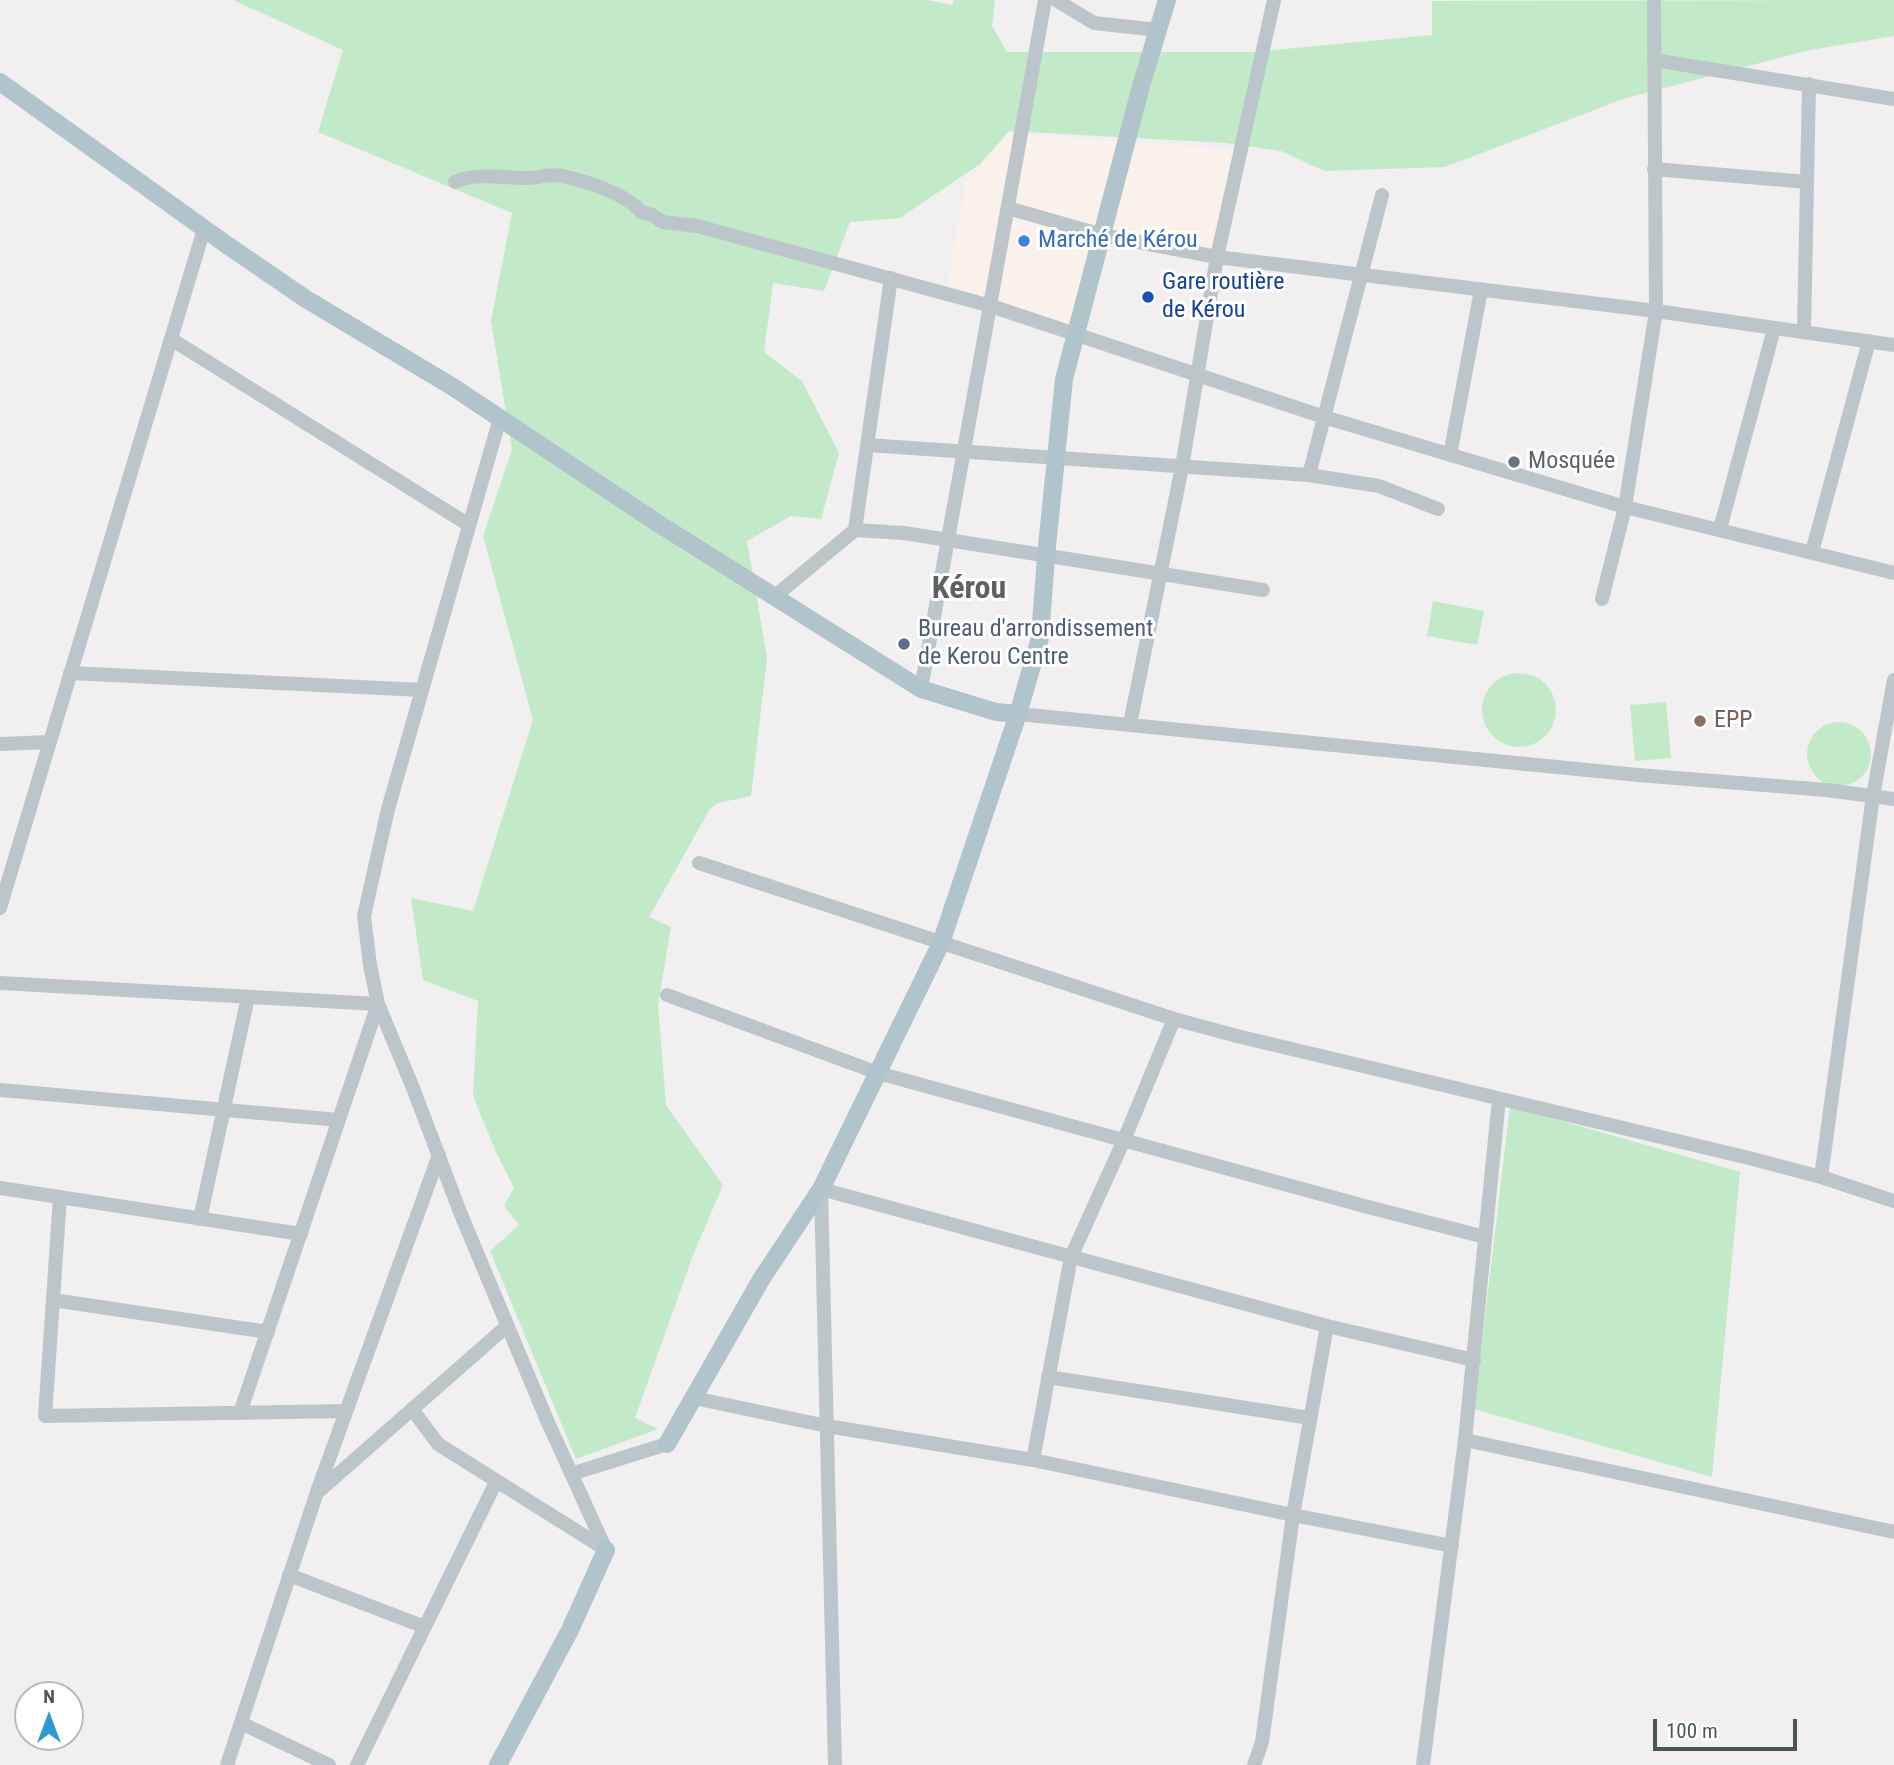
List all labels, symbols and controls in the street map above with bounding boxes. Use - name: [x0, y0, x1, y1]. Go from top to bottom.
- place label: Marché de Kérou: [1038, 227, 1198, 255]
- marker: Marché de Kérou: [1016, 233, 1032, 249]
- place label: Gare routière de Kérou: [1162, 269, 1284, 325]
- marker: Gare routière de Kérou: [1140, 289, 1156, 305]
- place label: Mosquée: [1528, 448, 1615, 476]
- marker: Mosquée: [1506, 454, 1522, 470]
- district label: Kérou: [932, 571, 1006, 609]
- place label: Bureau d'arrondissement de Kerou Centre: [918, 616, 1153, 672]
- marker: Bureau d'arrondissement de Kerou Centre: [896, 636, 912, 652]
- place label: EPP: [1714, 707, 1753, 735]
- marker: EPP: [1692, 713, 1708, 729]
- north arrow: [14, 1681, 84, 1751]
- text: N: [43, 1685, 55, 1708]
- scale bar: [1656, 1706, 1800, 1750]
- text: 100 m: [1666, 1719, 1718, 1743]

